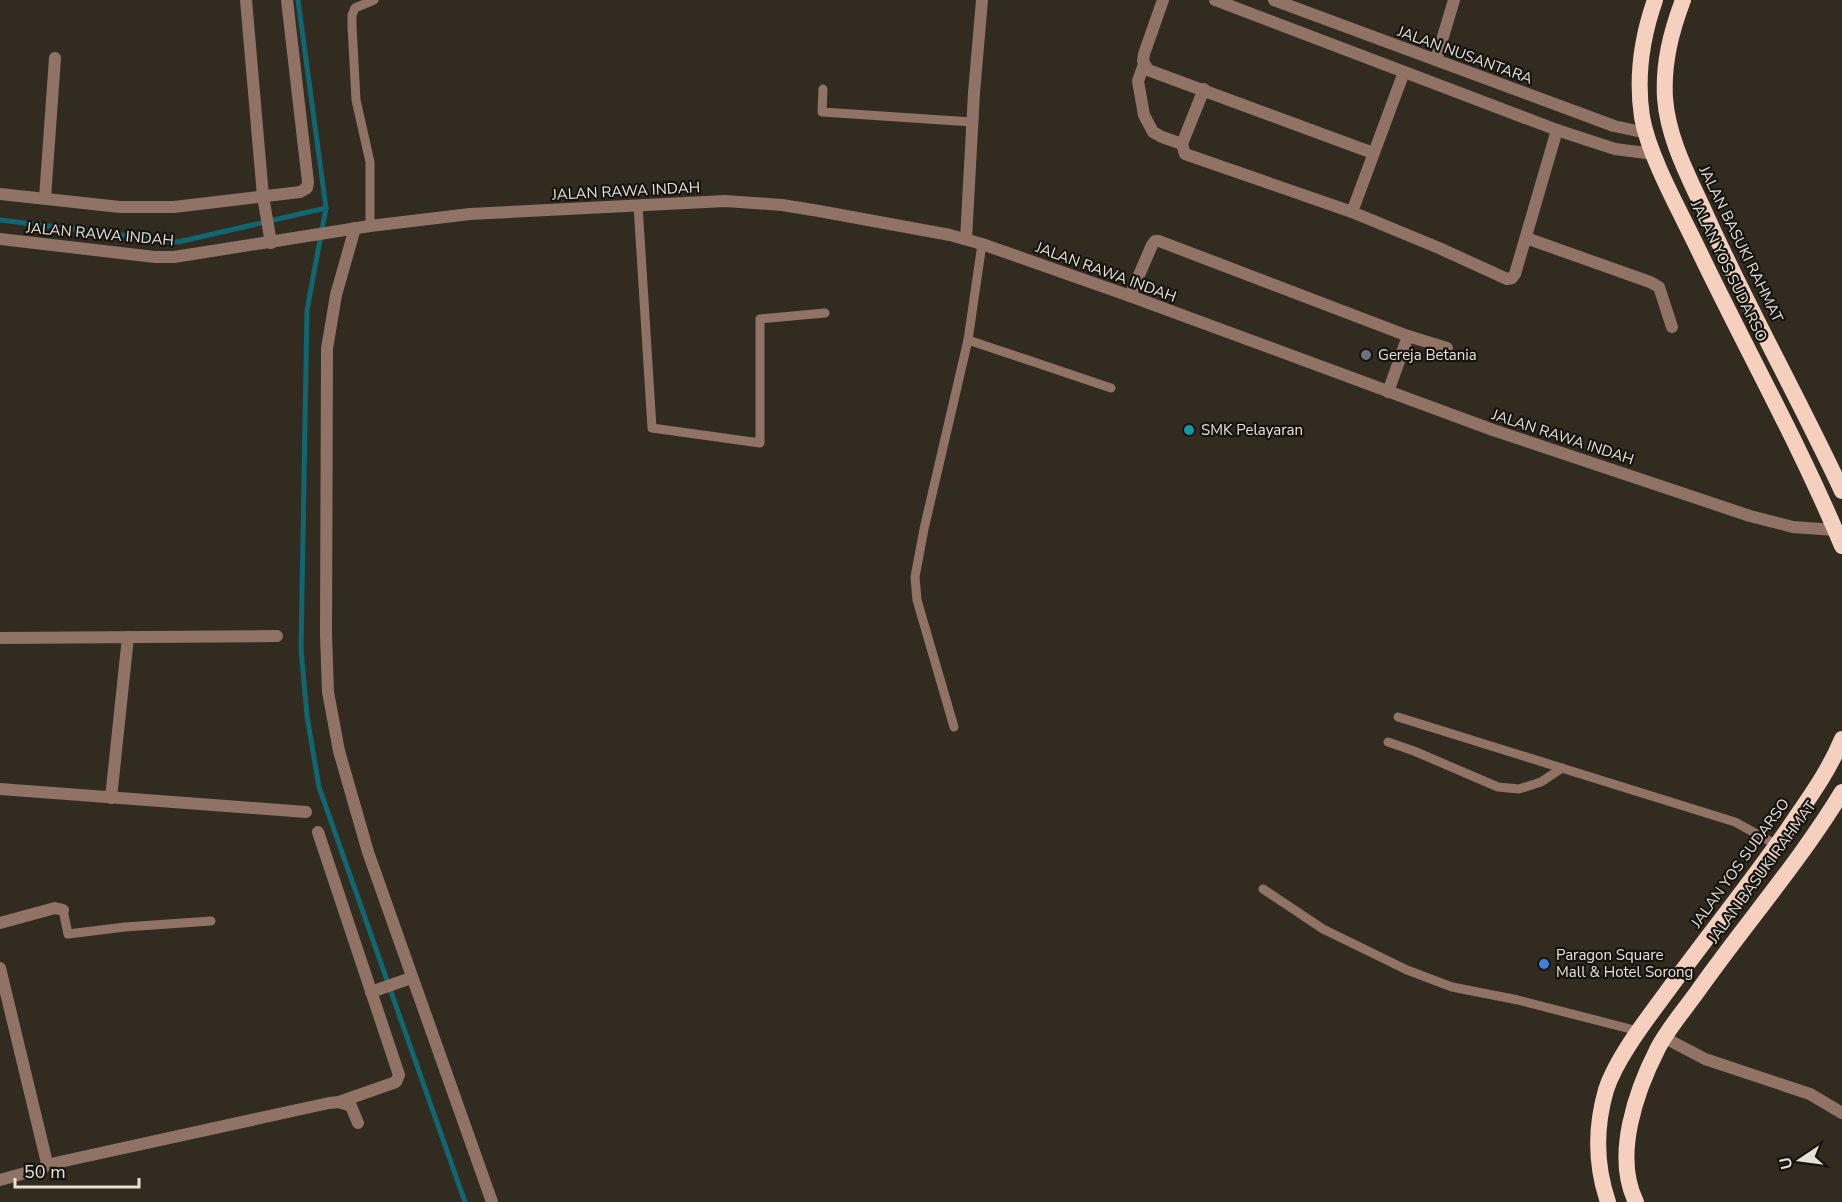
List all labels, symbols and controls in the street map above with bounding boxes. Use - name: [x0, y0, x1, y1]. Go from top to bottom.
- street label: JALAN NUSANTARA: [1394, 21, 1535, 89]
- street label: JALAN BASUKI RAHMAT: [1694, 162, 1788, 325]
- street label: JALAN RAWA INDAH: [550, 177, 701, 205]
- street label: JALAN YOS SUDARSO: [1686, 196, 1772, 345]
- street label: JALAN RAWA INDAH: [24, 217, 175, 250]
- street label: JALAN RAWA INDAH: [1032, 237, 1179, 307]
- place label: Gereja Betania: [1378, 345, 1477, 365]
- marker: Gereja Betania: [1359, 348, 1373, 362]
- street label: JALAN RAWA INDAH: [1488, 404, 1637, 469]
- place label: SMK Pelayaran: [1201, 420, 1303, 440]
- marker: SMK Pelayaran: [1182, 423, 1196, 437]
- street label: JALAN YOS SUDARSO: [1686, 794, 1794, 932]
- street label: JALAN BASUKI RAHMAT: [1703, 797, 1820, 948]
- place label: Paragon Square Mall & Hotel Sorong: [1556, 945, 1693, 982]
- marker: Paragon Square Mall & Hotel Sorong: [1537, 957, 1551, 971]
- north arrow: [1770, 1130, 1830, 1190]
- scale bar: [15, 1151, 140, 1189]
- text: U: [1774, 1155, 1798, 1171]
- text: 50 m: [24, 1160, 66, 1184]

